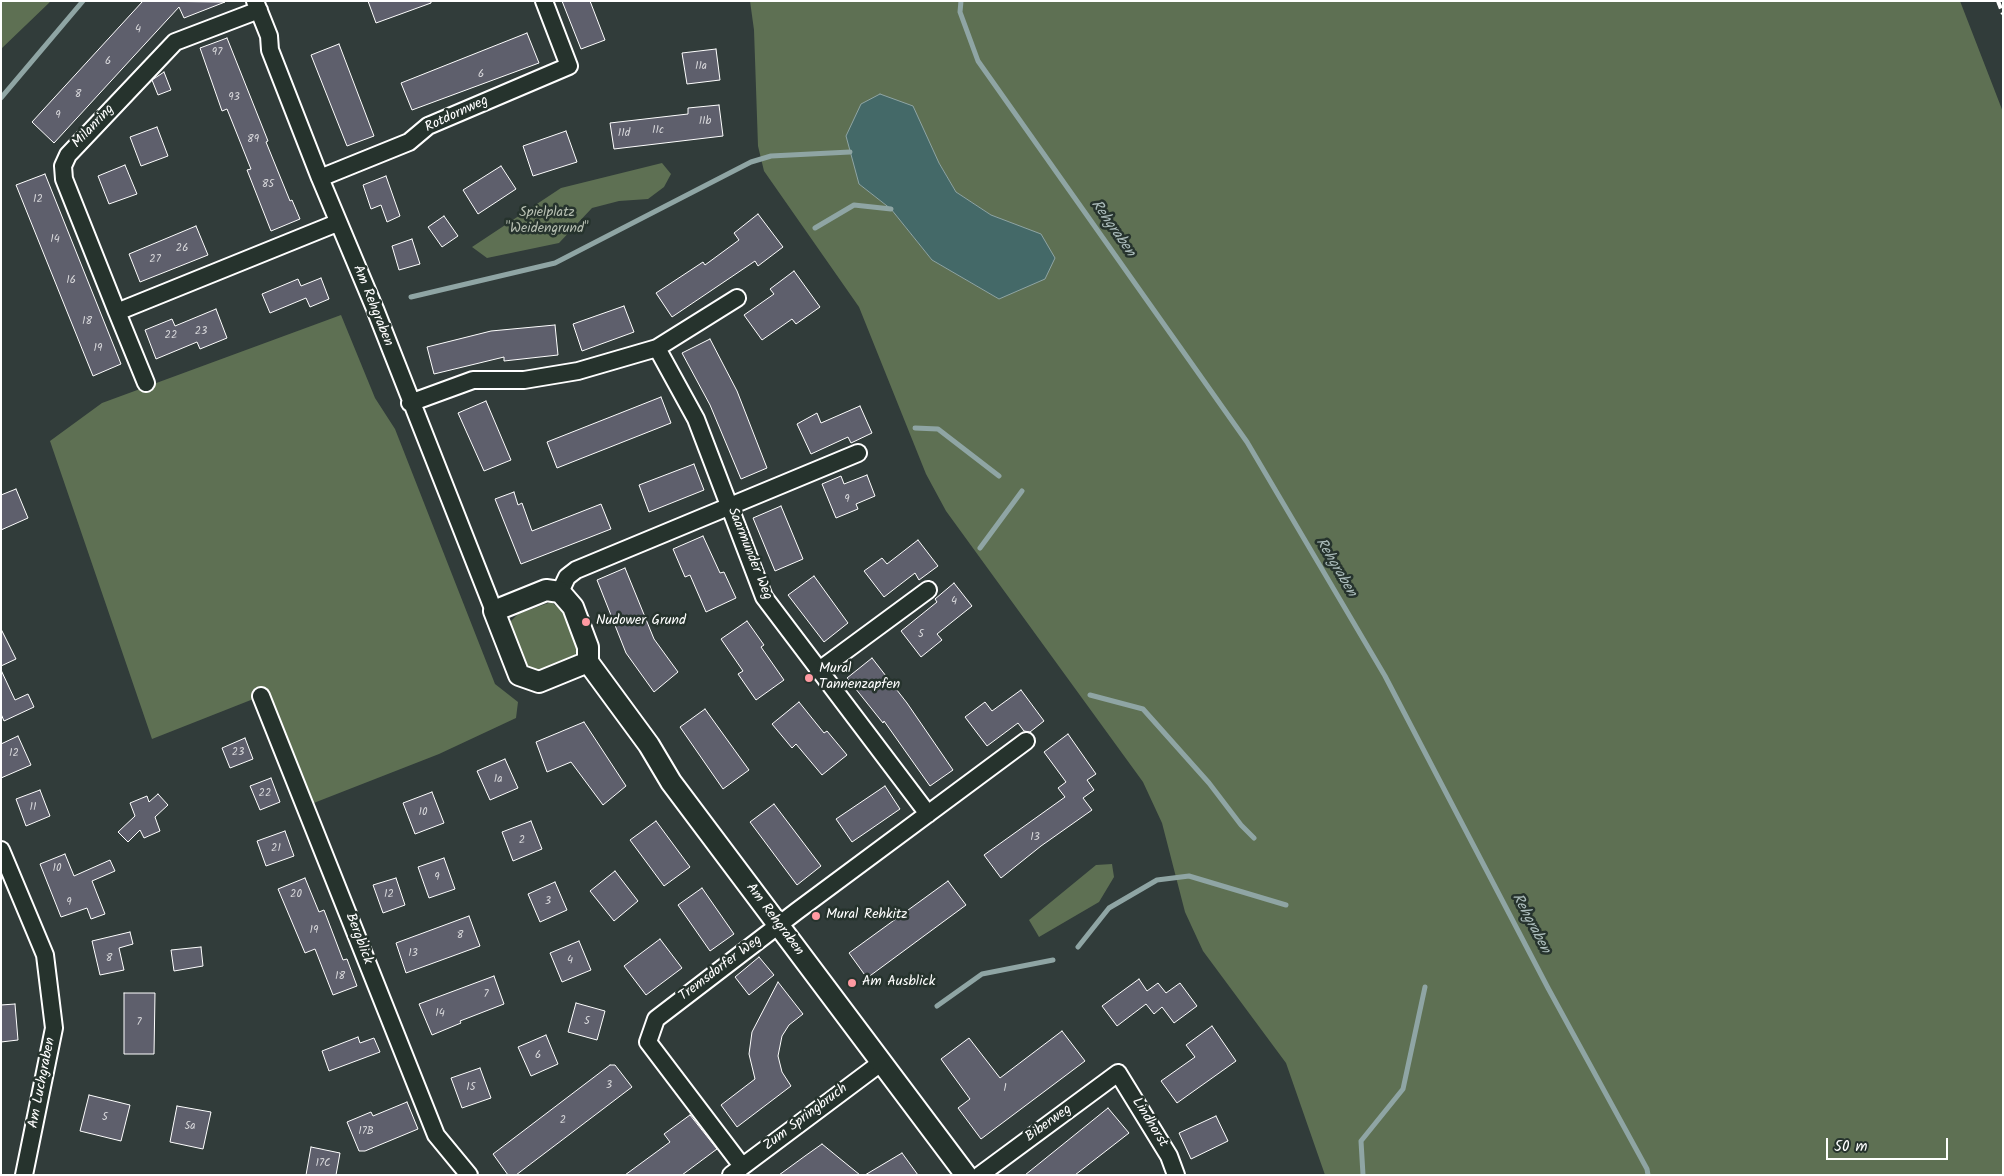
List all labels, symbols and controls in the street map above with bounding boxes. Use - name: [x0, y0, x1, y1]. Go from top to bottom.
- house number: 4: [135, 23, 141, 37]
- house number: 97: [212, 46, 222, 60]
- house number: 6: [105, 55, 111, 69]
- house number: 11a: [695, 60, 707, 74]
- house number: 6: [478, 68, 484, 82]
- house number: 8: [75, 88, 81, 102]
- house number: 93: [228, 91, 240, 105]
- street label: Rotdornweg: [423, 93, 491, 137]
- street label: Milanring: [69, 102, 119, 152]
- house number: 9: [55, 109, 61, 123]
- house number: 11b: [699, 115, 711, 129]
- house number: 11c: [652, 124, 664, 138]
- house number: 11d: [618, 127, 630, 141]
- house number: 89: [247, 133, 259, 147]
- house number: 85: [262, 178, 274, 192]
- house number: 12: [33, 193, 43, 207]
- water label: Rehgraben: [1086, 197, 1138, 261]
- park label: Spielplatz "Weidengrund": [505, 206, 589, 238]
- house number: 14: [50, 233, 60, 247]
- house number: 26: [176, 242, 188, 256]
- house number: 27: [149, 253, 161, 267]
- street label: Am Rehgraben: [348, 263, 396, 349]
- house number: 16: [66, 274, 76, 288]
- house number: 18: [82, 315, 92, 329]
- house number: 23: [195, 325, 207, 339]
- house number: 22: [165, 329, 177, 343]
- house number: 19: [94, 342, 102, 356]
- house number: 9: [844, 493, 850, 507]
- street label: Saarmunder Weg: [723, 505, 775, 603]
- water label: Rehgraben: [1310, 535, 1360, 601]
- house number: 4: [951, 595, 957, 609]
- place label: Nudower Grund: [596, 614, 686, 630]
- marker: Nudower Grund: [580, 616, 592, 628]
- house number: 5: [918, 628, 924, 642]
- place label: Mural Tannenzapfen: [819, 662, 900, 694]
- marker: Mural Tannenzapfen: [803, 672, 815, 684]
- house number: 23: [232, 746, 244, 760]
- house number: 12: [9, 747, 19, 761]
- house number: 1a: [494, 773, 502, 787]
- house number: 22: [259, 787, 271, 801]
- house number: 11: [30, 801, 36, 815]
- house number: 10: [419, 806, 427, 820]
- house number: 13: [1030, 831, 1040, 845]
- house number: 2: [519, 834, 525, 848]
- house number: 21: [271, 842, 281, 856]
- house number: 10: [53, 862, 61, 876]
- house number: 9: [434, 871, 440, 885]
- street label: Am Rehgraben: [741, 881, 807, 959]
- house number: 20: [290, 888, 302, 902]
- house number: 12: [384, 888, 394, 902]
- water label: Rehgraben: [1507, 891, 1553, 957]
- house number: 3: [545, 895, 551, 909]
- house number: 9: [66, 896, 72, 910]
- place label: Mural Rehkitz: [826, 908, 907, 924]
- marker: Mural Rehkitz: [810, 910, 822, 922]
- street label: Bergblick: [341, 911, 375, 967]
- house number: 19: [310, 924, 318, 938]
- house number: 8: [457, 929, 463, 943]
- street label: Tremsdorfer Weg: [676, 932, 766, 1006]
- house number: 13: [408, 947, 418, 961]
- house number: 8: [106, 952, 112, 966]
- house number: 4: [567, 954, 573, 968]
- house number: 18: [335, 970, 345, 984]
- place label: Am Ausblick: [862, 975, 935, 991]
- marker: Am Ausblick: [846, 977, 858, 989]
- house number: 7: [483, 988, 489, 1002]
- house number: 14: [435, 1007, 445, 1021]
- house number: 5: [584, 1015, 590, 1029]
- house number: 7: [136, 1016, 142, 1030]
- street label: Am Luchgraben: [26, 1036, 60, 1130]
- house number: 6: [535, 1049, 541, 1063]
- house number: 3: [606, 1079, 612, 1093]
- house number: 15: [466, 1081, 476, 1095]
- street label: Zum Springbruch: [761, 1081, 851, 1155]
- house number: 1: [1003, 1082, 1007, 1096]
- street label: Lindhorst: [1127, 1095, 1171, 1151]
- street label: Biberweg: [1023, 1102, 1075, 1146]
- house number: 5: [102, 1111, 108, 1125]
- house number: 2: [560, 1114, 566, 1128]
- house number: 5a: [184, 1120, 196, 1134]
- house number: 17B: [358, 1125, 374, 1139]
- scale bar: [1829, 1128, 1952, 1160]
- text: 50 m: [1834, 1135, 1868, 1159]
- house number: 17C: [315, 1157, 331, 1171]

